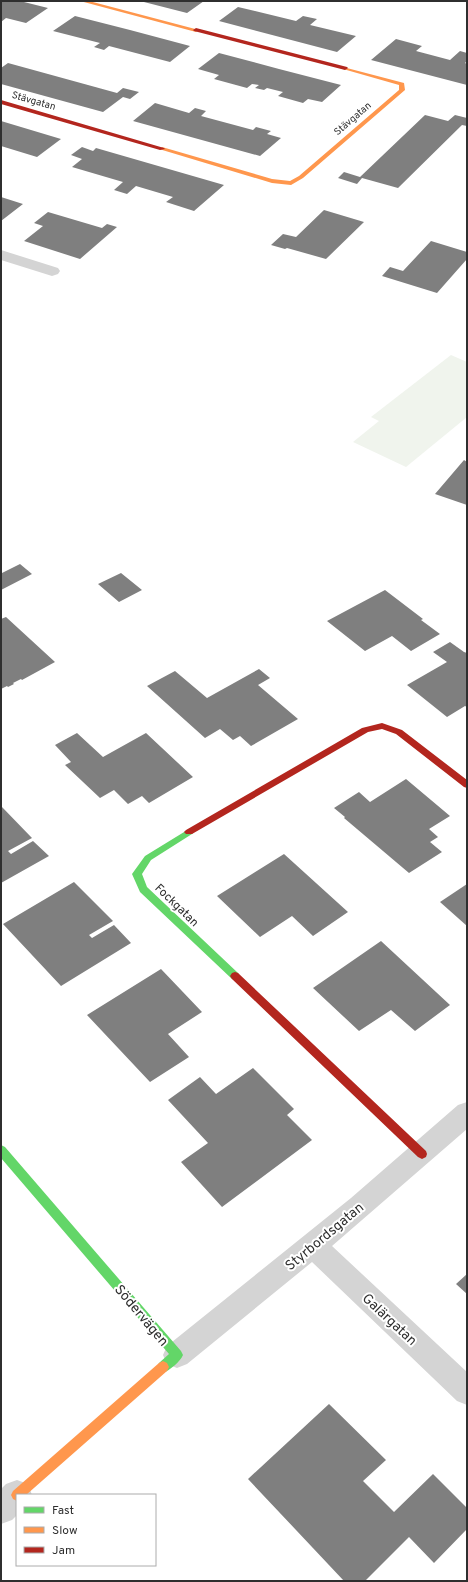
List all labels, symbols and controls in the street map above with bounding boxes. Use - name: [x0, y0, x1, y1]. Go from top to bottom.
- street label: Stävgatan: [10, 89, 57, 114]
- street label: Stävgatan: [332, 99, 374, 139]
- street label: Fockgatan: [151, 881, 202, 931]
- street label: Styrbordsgatan: [282, 1199, 368, 1275]
- street label: Södervägen: [110, 1282, 172, 1350]
- street label: Galärgatan: [358, 1290, 420, 1350]
- legend: [16, 1494, 156, 1566]
- text: Fast: [52, 1503, 74, 1519]
- text: Slow: [52, 1523, 78, 1539]
- text: Jam: [52, 1543, 75, 1559]

